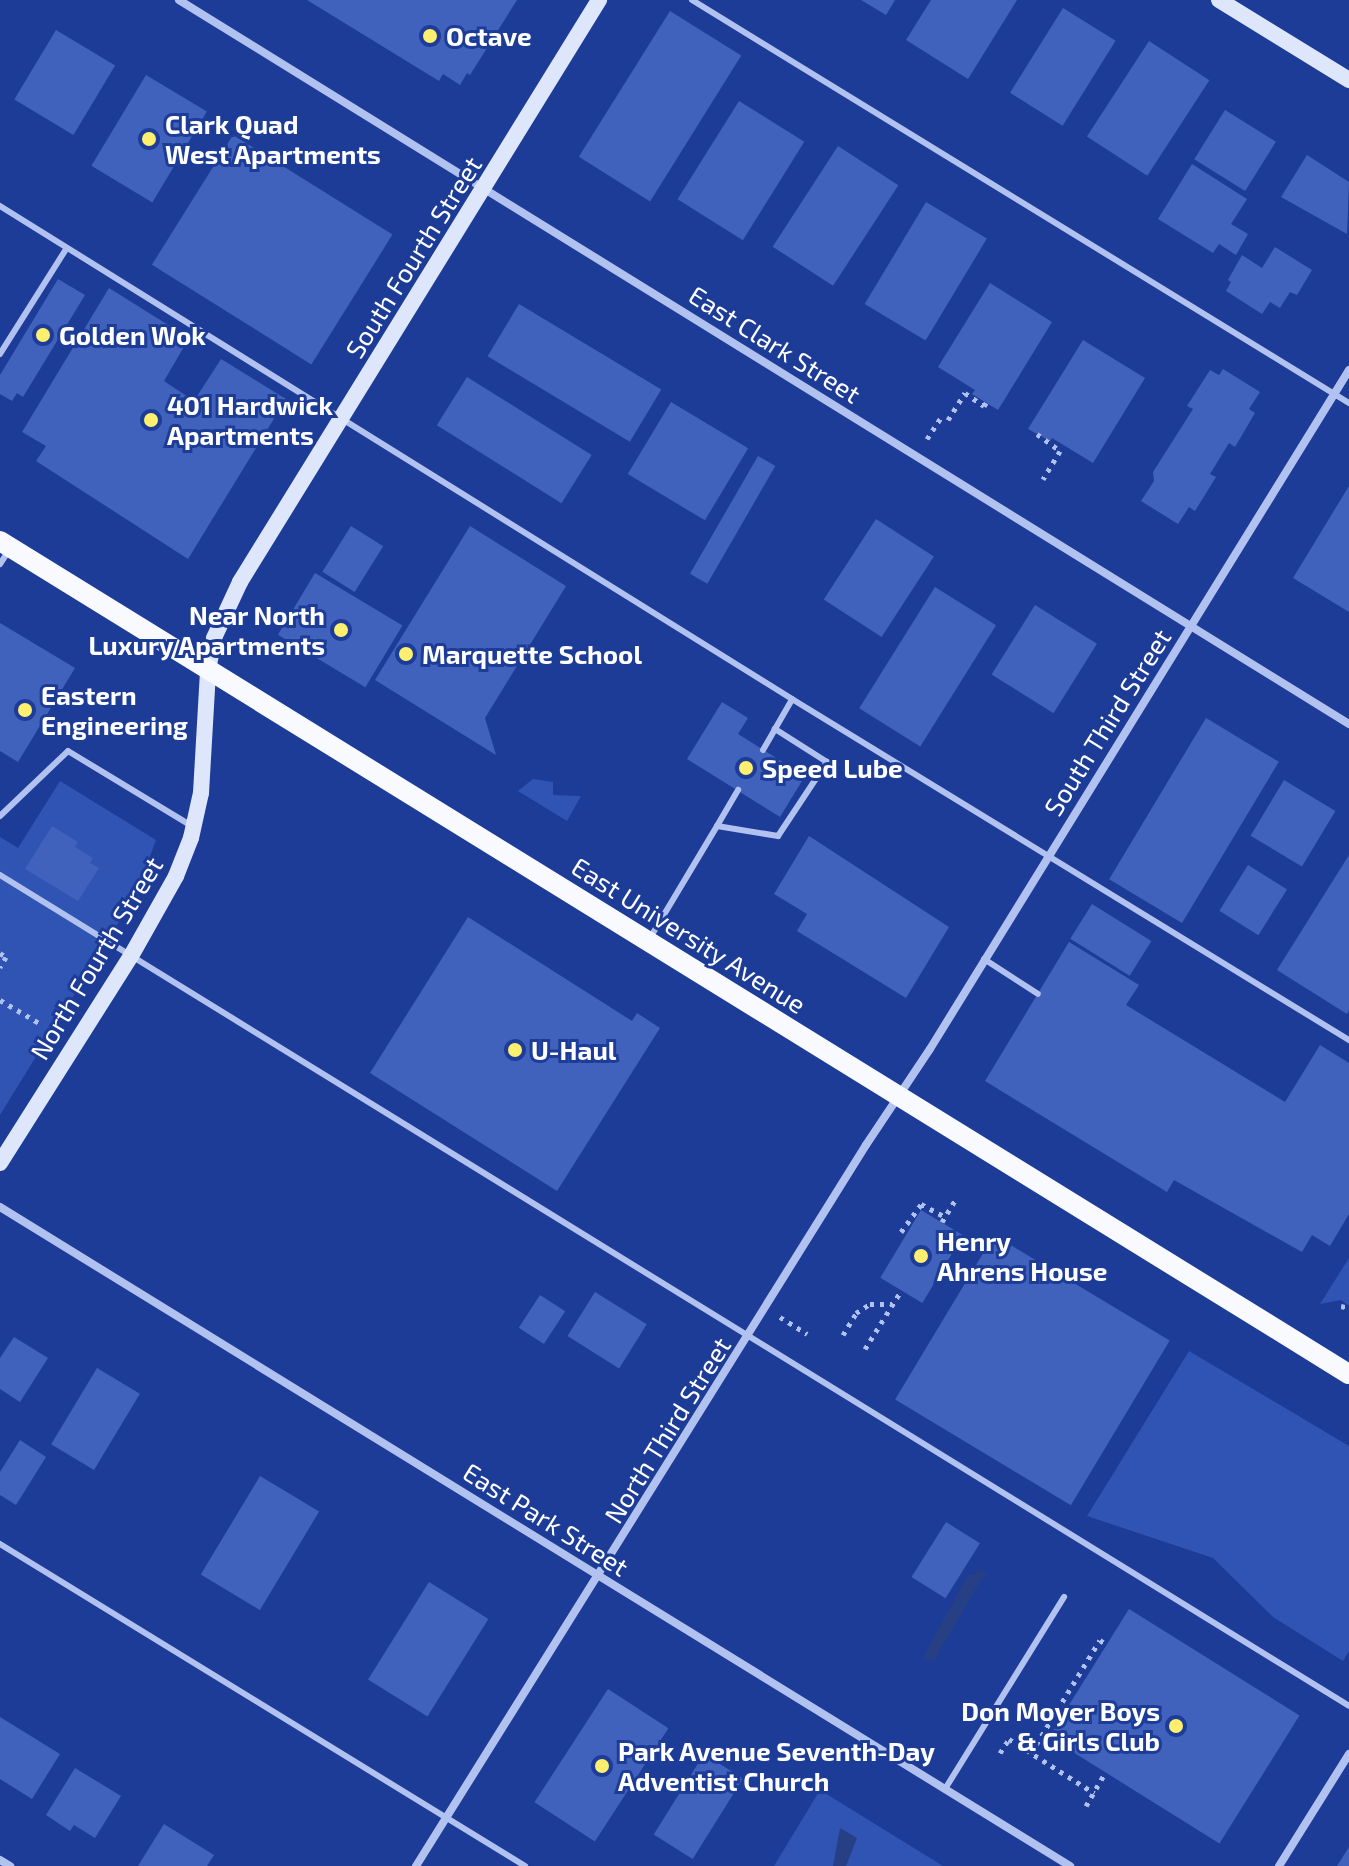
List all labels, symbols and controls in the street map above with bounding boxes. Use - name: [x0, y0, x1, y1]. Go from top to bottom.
- place label: Octave: [446, 20, 532, 52]
- marker: Octave: [421, 27, 439, 45]
- place label: Clark Quad West Apartments: [165, 108, 382, 170]
- marker: Clark Quad West Apartments: [140, 130, 158, 148]
- street label: South Fourth Street: [338, 151, 488, 363]
- street label: East Clark Street: [684, 279, 866, 409]
- place label: Golden Wok: [59, 319, 206, 351]
- marker: Golden Wok: [34, 326, 52, 344]
- place label: 401 Hardwick Apartments: [167, 389, 333, 450]
- marker: 401 Hardwick Apartments: [142, 411, 160, 429]
- place label: Near North Luxury Apartments: [87, 599, 325, 660]
- marker: Near North Luxury Apartments: [332, 621, 350, 639]
- street label: South Third Street: [1037, 623, 1177, 821]
- place label: Marquette School: [422, 638, 642, 670]
- marker: Marquette School: [397, 645, 415, 663]
- place label: Eastern Engineering: [41, 679, 188, 740]
- marker: Eastern Engineering: [16, 701, 34, 719]
- place label: Speed Lube: [762, 752, 903, 784]
- marker: Speed Lube: [737, 759, 755, 777]
- street label: East University Avenue: [566, 850, 812, 1020]
- street label: North Fourth Street: [23, 851, 169, 1065]
- place label: U-Haul: [531, 1034, 616, 1066]
- marker: U-Haul: [506, 1041, 524, 1059]
- place label: Henry Ahrens House: [937, 1225, 1107, 1286]
- marker: Henry Ahrens House: [912, 1247, 930, 1265]
- street label: North Third Street: [597, 1331, 737, 1529]
- street label: East Park Street: [458, 1456, 634, 1582]
- place label: Don Moyer Boys & Girls Club: [961, 1695, 1160, 1756]
- marker: Don Moyer Boys & Girls Club: [1167, 1717, 1185, 1735]
- place label: Park Avenue Seventh-Day Adventist Church: [618, 1735, 936, 1796]
- marker: Park Avenue Seventh-Day Adventist Church: [593, 1757, 611, 1775]

